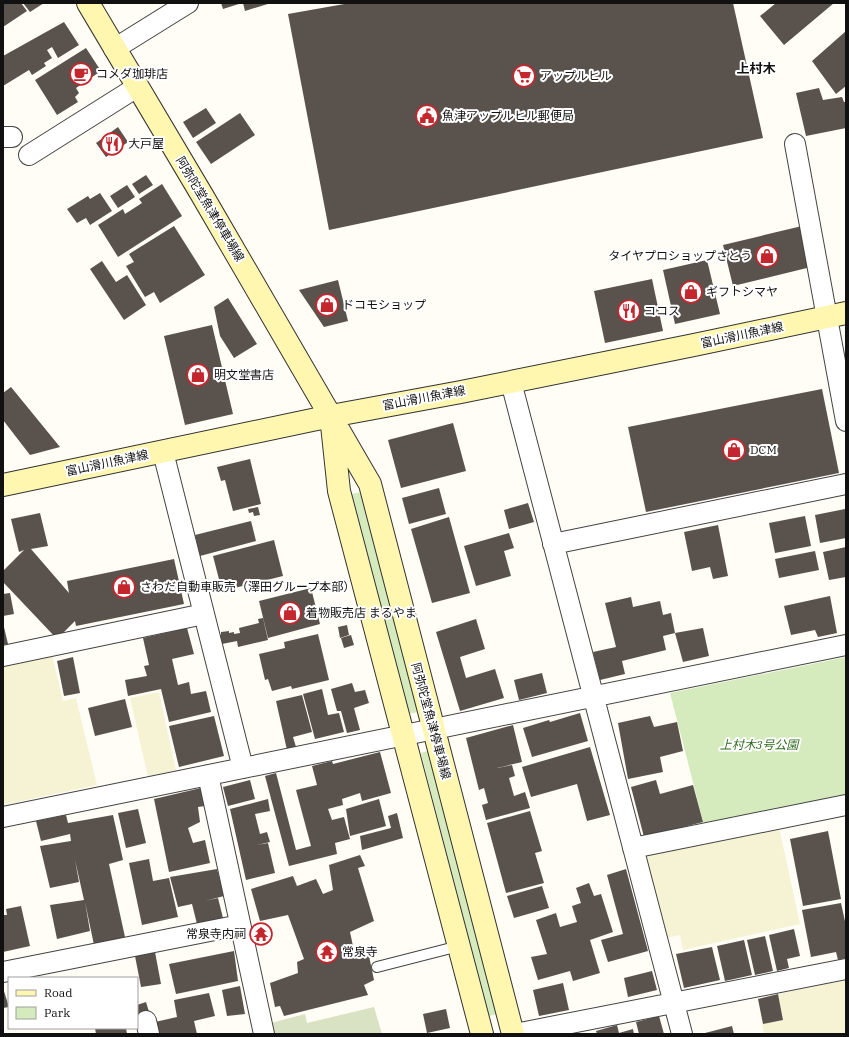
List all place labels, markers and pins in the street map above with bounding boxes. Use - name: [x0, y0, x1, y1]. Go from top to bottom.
- cafe icon: コメダ珈琲店: [68, 61, 94, 87]
- supermarket icon: アップルヒル: [511, 63, 537, 89]
- place label: コメダ珈琲店: [96, 66, 168, 81]
- place label: アップルヒル: [540, 68, 612, 83]
- public building icon: 魚津アップルヒル郵便局: [414, 103, 440, 129]
- place label: 魚津アップルヒル郵便局: [442, 108, 574, 123]
- restaurant icon: 大戸屋: [99, 131, 125, 157]
- place label: 大戸屋: [128, 136, 164, 151]
- shop icon: タイヤプロショップさとう: [754, 243, 780, 269]
- place label: タイヤプロショップさとう: [608, 248, 752, 263]
- shop icon: ギフトシマヤ: [678, 279, 704, 305]
- place label: ギフトシマヤ: [706, 284, 778, 299]
- shop icon: ドコモショップ: [314, 292, 340, 318]
- place label: ドコモショップ: [342, 297, 426, 312]
- restaurant icon: ココス: [616, 298, 642, 324]
- place label: ココス: [644, 303, 680, 318]
- shop icon: 明文堂書店: [185, 362, 211, 388]
- place label: 明文堂書店: [214, 367, 274, 382]
- shop icon: DCM: [721, 437, 747, 463]
- place label: DCM: [750, 442, 777, 457]
- shop icon: さわだ自動車販売（澤田グループ本部）: [111, 574, 137, 600]
- place label: さわだ自動車販売（澤田グループ本部）: [140, 579, 355, 594]
- shop icon: 着物販売店 まるやま: [277, 600, 303, 626]
- place label: 着物販売店 まるやま: [306, 605, 417, 620]
- temple icon: 常泉寺内祠: [248, 921, 274, 947]
- place label: 常泉寺内祠: [186, 926, 246, 941]
- temple icon: 常泉寺: [314, 939, 340, 965]
- place label: 常泉寺: [342, 944, 378, 959]

